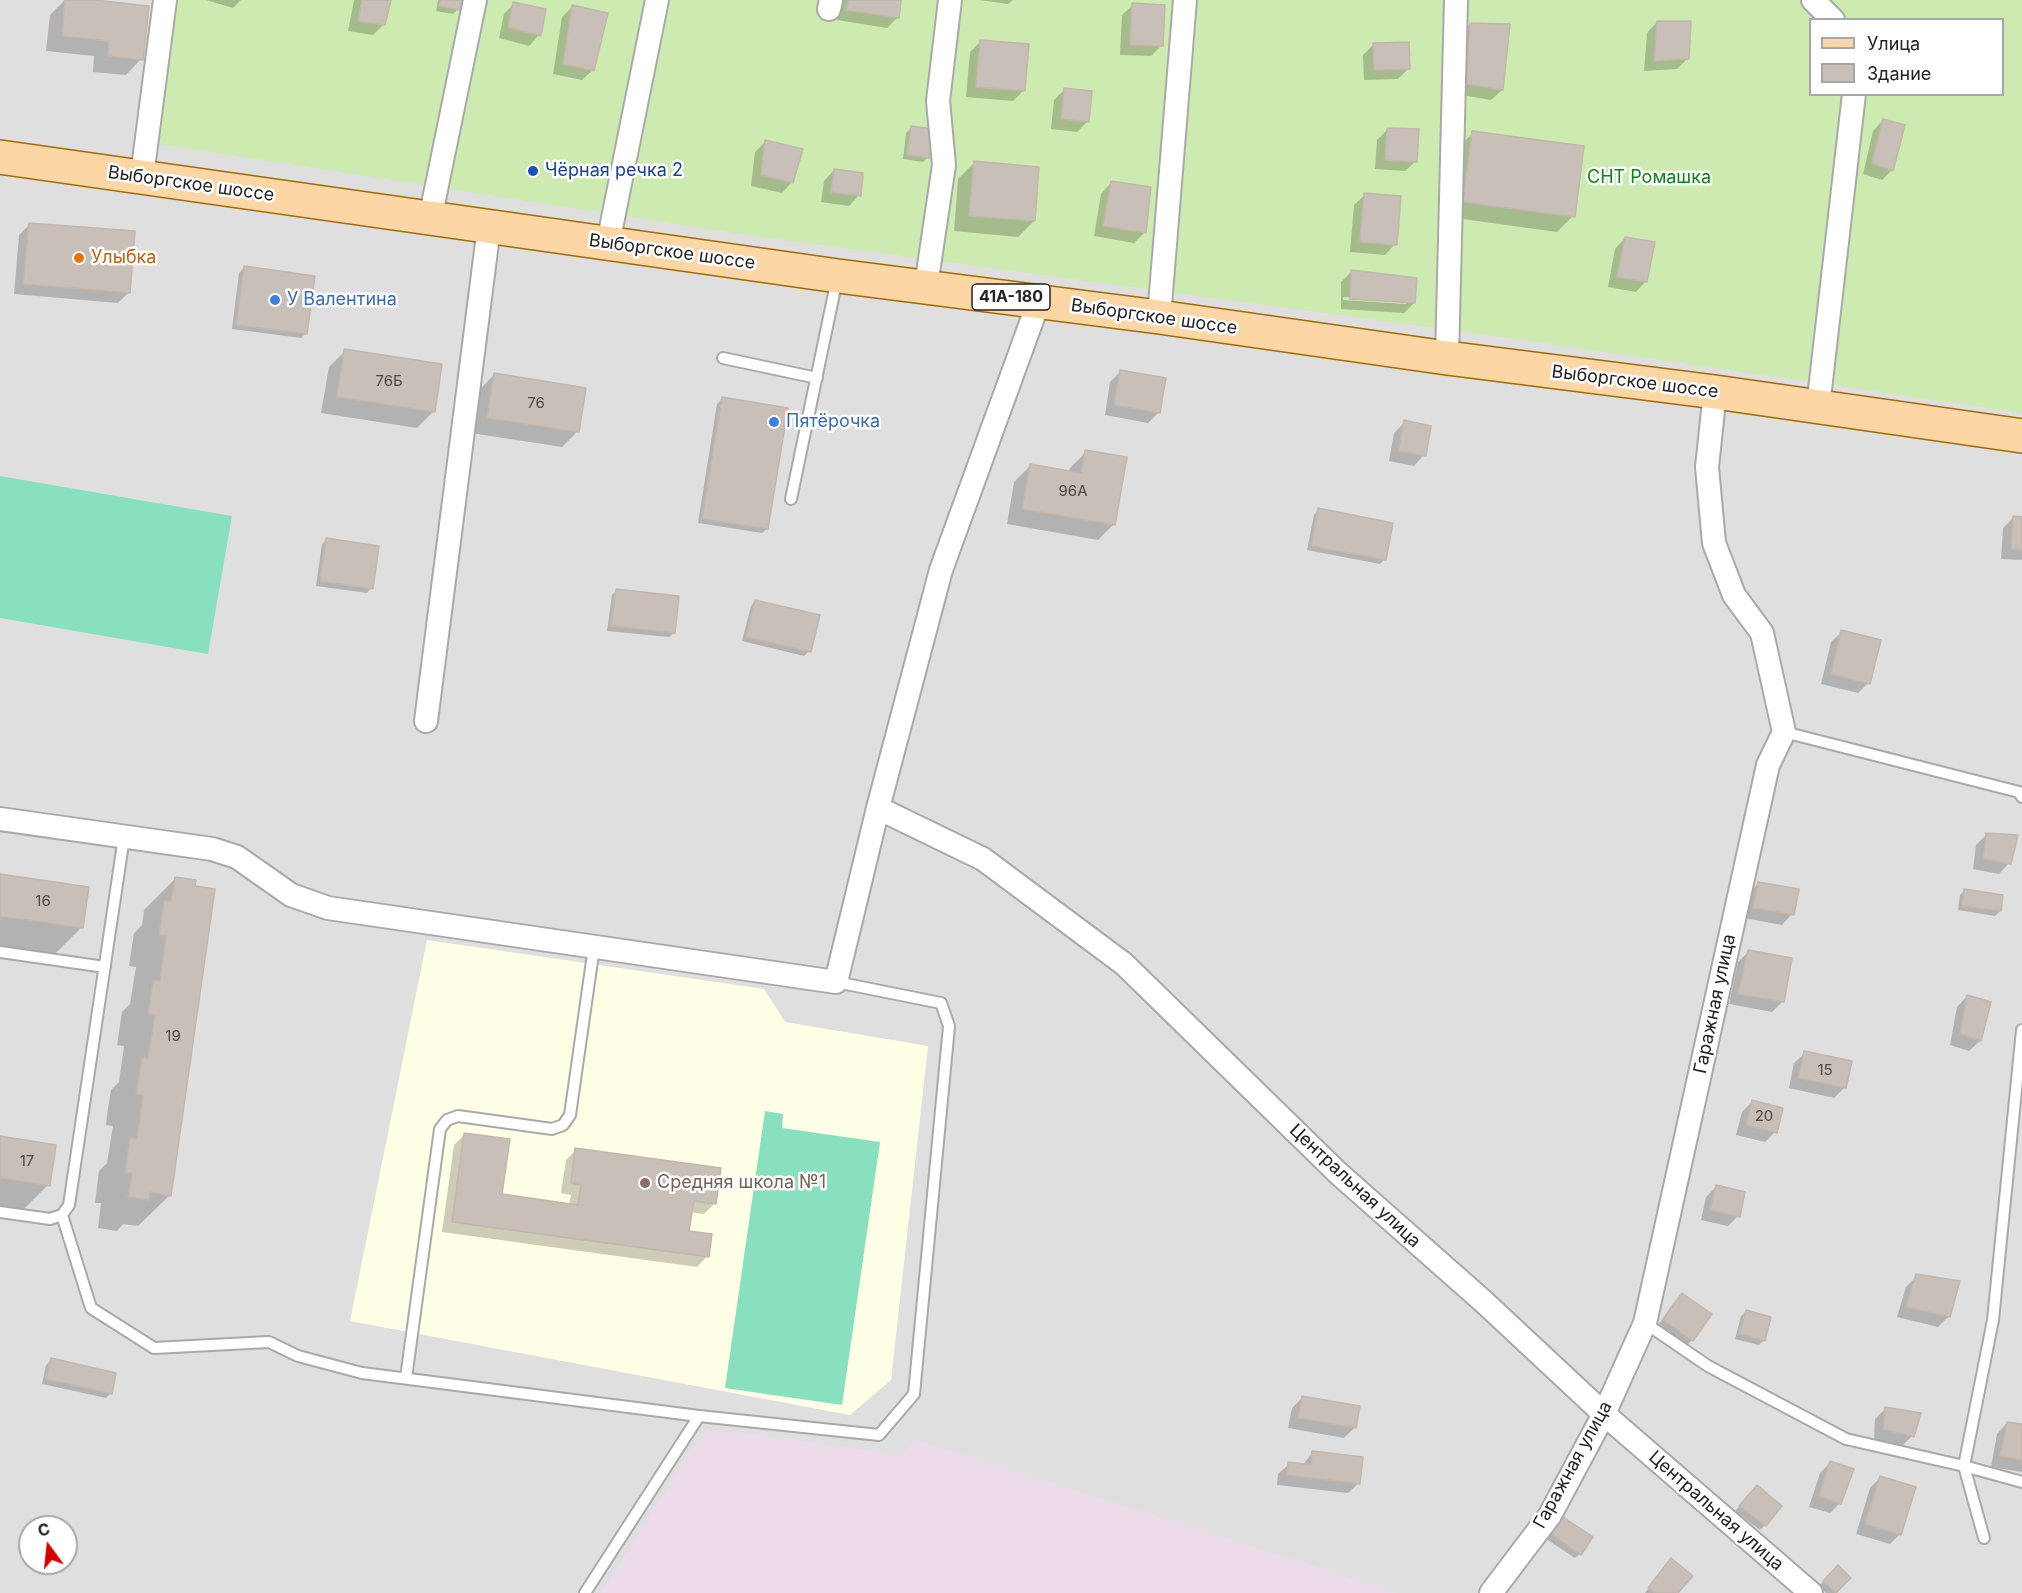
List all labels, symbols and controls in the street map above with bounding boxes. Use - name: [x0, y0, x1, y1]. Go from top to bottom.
- legend: [1809, 18, 2004, 96]
- text: Улица: [1867, 33, 1920, 54]
- text: Здание: [1867, 63, 1931, 84]
- place label: Чёрная речка 2: [545, 160, 683, 182]
- street label: Выборгское шоссе: [106, 162, 276, 206]
- marker: Чёрная речка 2: [526, 164, 540, 178]
- park label: СНТ Ромашка: [1587, 167, 1711, 189]
- street label: Выборгское шоссе: [587, 230, 757, 274]
- place label: Улыбка: [91, 247, 156, 269]
- marker: Улыбка: [72, 251, 86, 265]
- road number: 41А-180: [972, 284, 1050, 310]
- place label: У Валентина: [287, 289, 397, 311]
- marker: У Валентина: [268, 293, 282, 307]
- street label: Выборгское шоссе: [1069, 295, 1239, 339]
- street label: Выборгское шоссе: [1550, 361, 1720, 403]
- house number: 76Б: [375, 372, 403, 390]
- house number: 76: [527, 394, 545, 412]
- place label: Пятёрочка: [786, 411, 880, 433]
- marker: Пятёрочка: [767, 415, 781, 429]
- house number: 96А: [1059, 482, 1087, 500]
- house number: 16: [35, 892, 51, 910]
- street label: Гаражная улица: [1690, 932, 1740, 1076]
- house number: 19: [165, 1027, 181, 1045]
- house number: 15: [1817, 1061, 1833, 1079]
- house number: 20: [1755, 1107, 1773, 1125]
- street label: Центральная улица: [1285, 1120, 1425, 1252]
- house number: 17: [20, 1152, 34, 1170]
- place label: Средняя школа №1: [657, 1172, 826, 1194]
- marker: Средняя школа №1: [638, 1176, 652, 1190]
- street label: Гаражная улица: [1529, 1398, 1617, 1532]
- street label: Центральная улица: [1644, 1447, 1788, 1575]
- north arrow: [18, 1515, 78, 1575]
- text: С: [36, 1518, 52, 1541]

